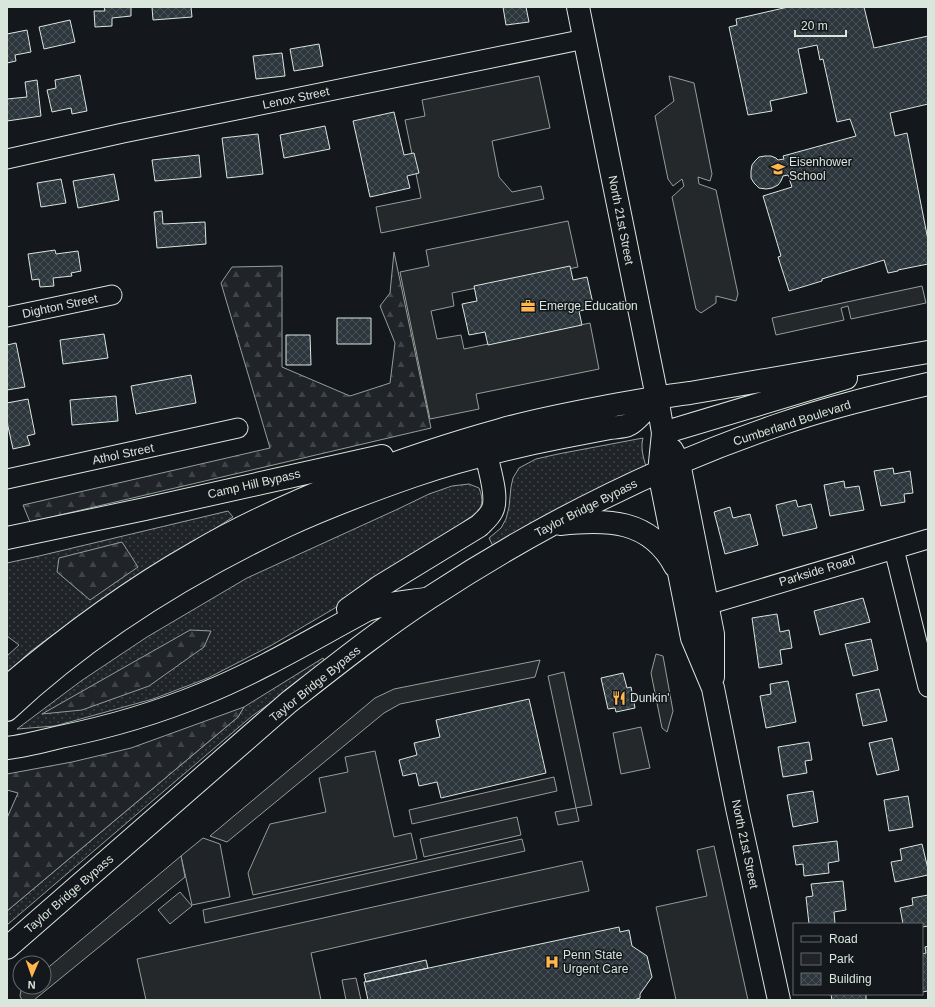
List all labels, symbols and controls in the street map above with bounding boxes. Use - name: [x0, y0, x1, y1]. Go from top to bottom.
- scale bar: [795, 12, 846, 38]
- text: 20 m: [801, 19, 828, 33]
- street label: Lenox Street: [261, 84, 331, 112]
- place label: Eisenhower School: [789, 155, 852, 183]
- school or university icon: Eisenhower School: [770, 161, 786, 177]
- street label: North 21st Street: [605, 174, 637, 267]
- street label: Dighton Street: [21, 291, 100, 321]
- office icon: Emerge Education: [520, 298, 536, 314]
- place label: Emerge Education: [539, 299, 638, 313]
- street label: Cumberland Boulevard: [731, 397, 853, 449]
- street label: Athol Street: [91, 440, 156, 467]
- street label: Camp Hill Bypass: [206, 467, 302, 501]
- street label: Taylor Bridge Bypass: [533, 476, 639, 540]
- street label: Parkside Road: [777, 553, 857, 589]
- street label: Taylor Bridge Bypass: [267, 643, 363, 725]
- restaurant icon: Dunkin': [611, 690, 627, 706]
- place label: Dunkin': [630, 691, 670, 705]
- street label: North 21st Street: [729, 798, 761, 890]
- street label: Taylor Bridge Bypass: [22, 852, 116, 936]
- legend: [793, 923, 923, 995]
- text: Road: [829, 932, 858, 946]
- place label: Penn State Urgent Care: [563, 948, 629, 976]
- text: Park: [829, 952, 855, 966]
- hospital icon: Penn State Urgent Care: [544, 954, 560, 970]
- north arrow: [12, 955, 52, 995]
- text: Building: [829, 972, 872, 986]
- text: N: [27, 979, 36, 991]

